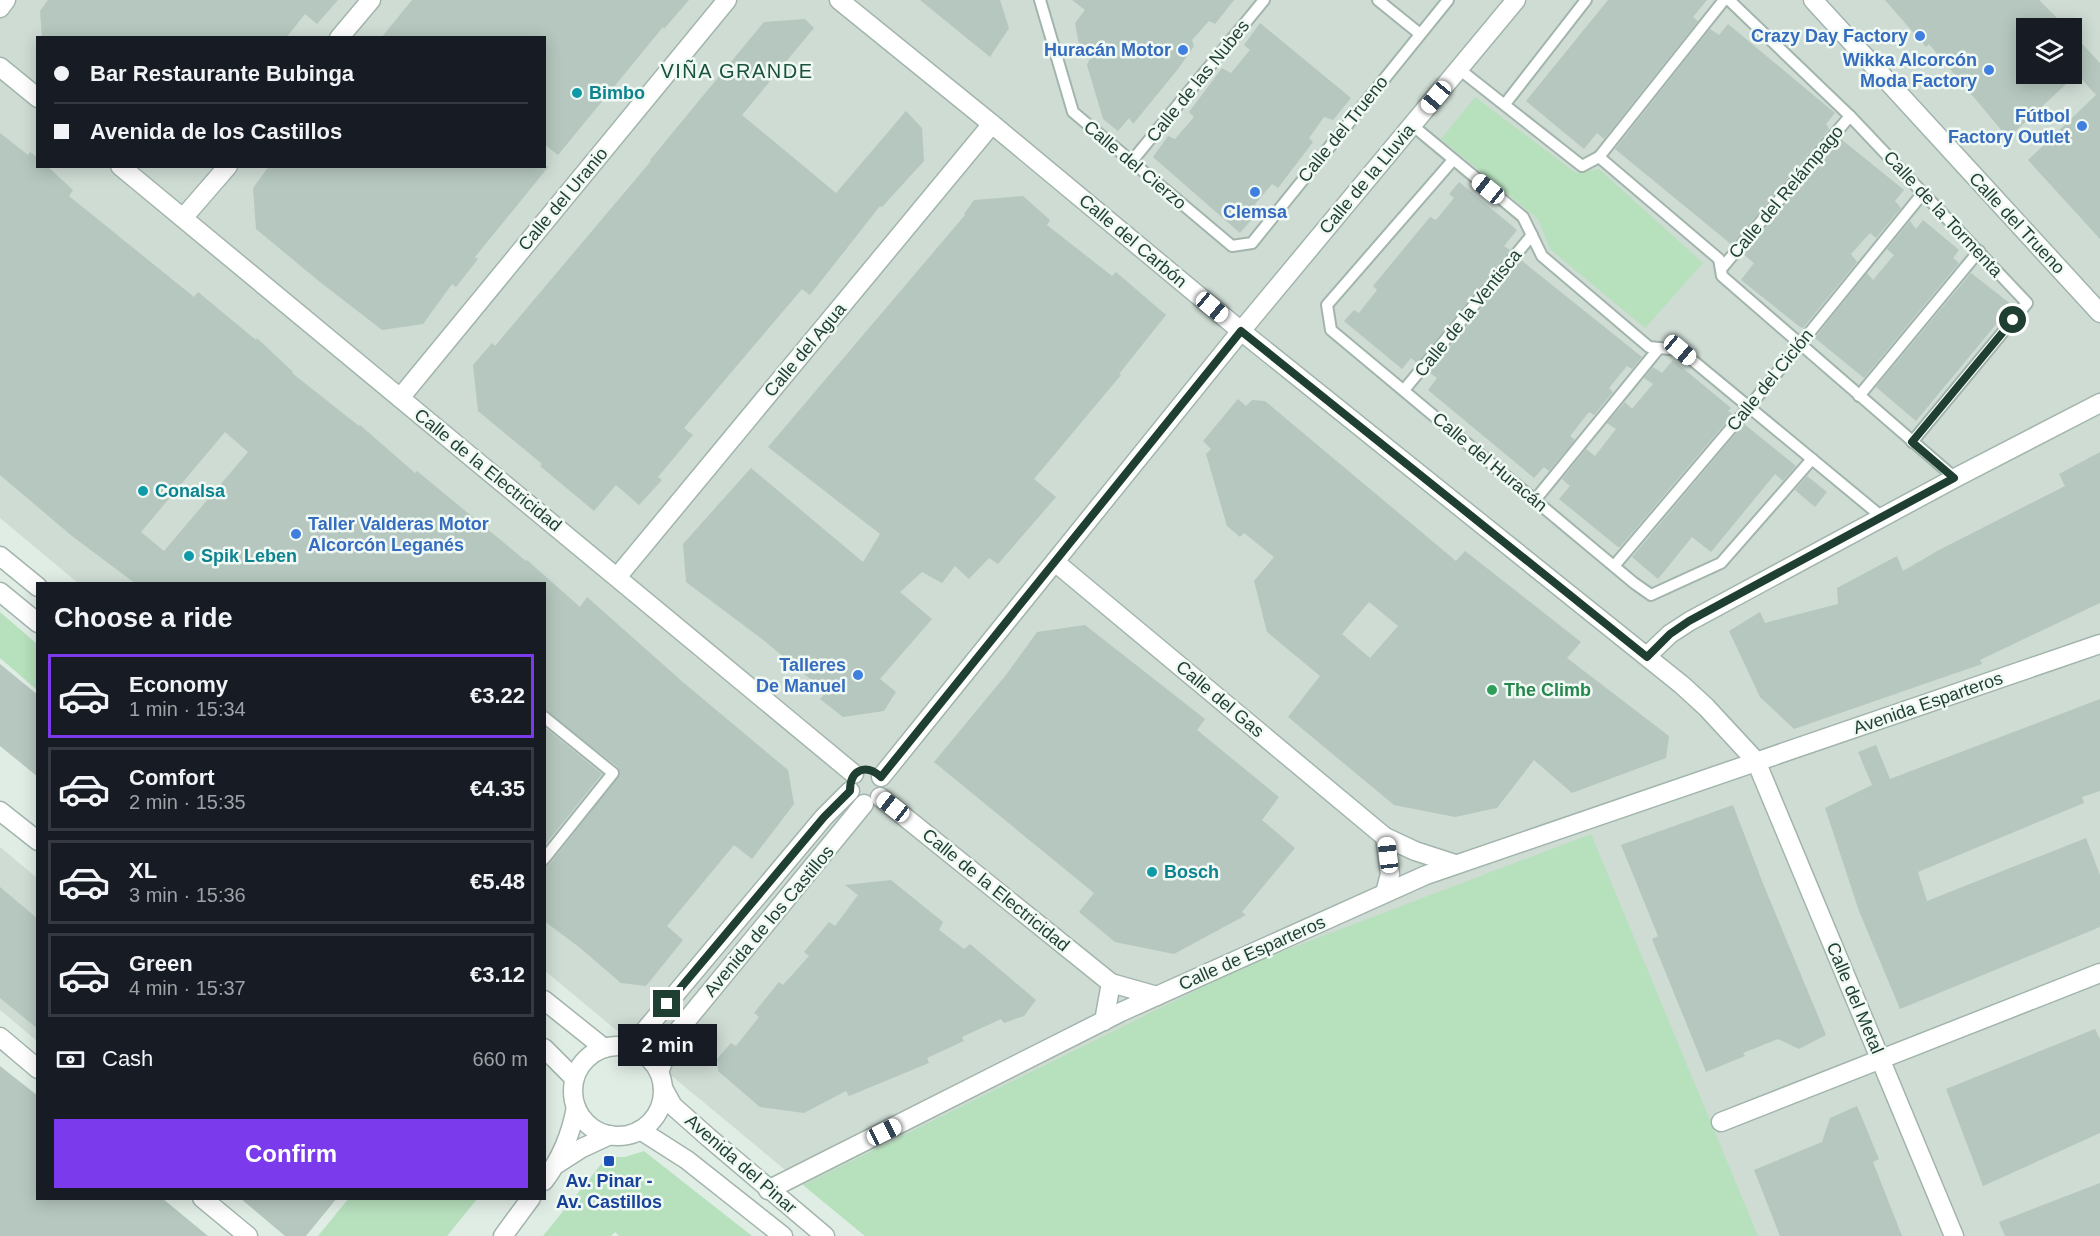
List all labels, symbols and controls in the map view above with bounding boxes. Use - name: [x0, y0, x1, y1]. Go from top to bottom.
- street label: Calle de las Nubes: [1143, 16, 1253, 146]
- map controls: [2016, 18, 2082, 84]
- button: layers: [2016, 18, 2082, 84]
- place label: Crazy Day Factory: [1751, 26, 1908, 46]
- marker: Crazy Day Factory: [1913, 29, 1927, 43]
- place label: Huracán Motor: [1044, 40, 1171, 60]
- marker: Huracán Motor: [1176, 43, 1190, 57]
- place label: Wikka Alcorcón Moda Factory: [1843, 50, 1977, 91]
- district label: VIÑA GRANDE: [660, 59, 814, 82]
- text: Bar Restaurante Bubinga: [90, 61, 354, 86]
- marker: Wikka Alcorcón Moda Factory: [1982, 63, 1996, 77]
- street label: Calle del Trueno: [1294, 72, 1392, 186]
- car: [1418, 77, 1454, 117]
- place label: Bimbo: [589, 83, 645, 103]
- marker: Bimbo: [570, 86, 584, 100]
- place label: Fútbol Factory Outlet: [1948, 106, 2070, 147]
- street label: Calle del Cierzo: [1080, 117, 1190, 213]
- text: Avenida de los Castillos: [90, 119, 342, 144]
- street label: Calle de la Lluvia: [1315, 119, 1419, 238]
- marker: Fútbol Factory Outlet: [2075, 119, 2089, 133]
- street label: Calle del Relámpago: [1725, 122, 1847, 262]
- street label: Calle del Uranio: [514, 144, 612, 254]
- street label: Calle de la Tormenta: [1880, 147, 2007, 282]
- street label: Calle del Trueno: [1965, 168, 2069, 278]
- car: [1468, 171, 1508, 207]
- marker: Clemsa: [1248, 185, 1262, 199]
- street label: Calle del Carbón: [1075, 190, 1191, 292]
- place label: Clemsa: [1223, 202, 1288, 222]
- street label: Calle de la Ventisca: [1410, 245, 1526, 381]
- car: [1192, 289, 1232, 325]
- street label: Calle del Agua: [760, 298, 851, 401]
- route start: [1999, 306, 2026, 333]
- street label: Calle del Ciclón: [1723, 325, 1817, 435]
- car: [1660, 332, 1700, 368]
- street label: Calle de la Electricidad: [411, 405, 565, 535]
- street label: Calle del Huracán: [1429, 408, 1551, 516]
- place label: Conalsa: [155, 481, 226, 501]
- marker: Conalsa: [136, 484, 150, 498]
- place label: Taller Valderas Motor Alcorcón Leganés: [308, 514, 489, 555]
- marker: Taller Valderas Motor Alcorcón Leganés: [289, 527, 303, 541]
- place label: Spik Leben: [201, 546, 297, 566]
- marker: Spik Leben: [182, 549, 196, 563]
- text: Choose a ride: [54, 603, 233, 633]
- place label: Talleres De Manuel: [756, 655, 846, 696]
- street label: Calle del Gas: [1172, 657, 1268, 741]
- marker: Talleres De Manuel: [851, 668, 865, 682]
- street label: Avenida Esparteros: [1851, 668, 2005, 738]
- icon: car: [57, 669, 111, 723]
- text: Economy: [129, 672, 228, 697]
- place label: The Climb: [1504, 680, 1591, 700]
- text: €3.22: [470, 683, 525, 708]
- marker: The Climb: [1485, 683, 1499, 697]
- text: 1 min · 15:34: [129, 698, 246, 720]
- icon: car: [57, 762, 111, 816]
- text: Comfort: [129, 765, 215, 790]
- text: €4.35: [470, 776, 525, 801]
- car: [873, 789, 913, 825]
- text: 2 min · 15:35: [129, 791, 246, 813]
- street label: Calle de la Electricidad: [919, 825, 1073, 955]
- car: [1377, 836, 1399, 874]
- street label: Avenida de los Castillos: [700, 841, 838, 1001]
- icon: car: [57, 855, 111, 909]
- text: XL: [129, 858, 157, 883]
- place label: Bosch: [1164, 862, 1219, 882]
- marker: Bosch: [1145, 865, 1159, 879]
- text: €5.48: [470, 869, 525, 894]
- text: 3 min · 15:36: [129, 884, 246, 906]
- street label: Calle de Esparteros: [1176, 912, 1328, 994]
- street label: Calle del Metal: [1823, 939, 1887, 1057]
- icon: car: [57, 948, 111, 1002]
- text: Green: [129, 951, 193, 976]
- text: €3.12: [470, 962, 525, 987]
- text: 4 min · 15:37: [129, 977, 246, 999]
- route end: [653, 990, 680, 1017]
- callout: 2 min: [618, 1025, 716, 1067]
- text: 2 min: [641, 1034, 694, 1056]
- icon: cash: [54, 1043, 87, 1076]
- text: Cash: [102, 1046, 153, 1071]
- text: 660 m: [472, 1048, 528, 1070]
- street label: Avenida del Pinar: [681, 1110, 801, 1218]
- car: [864, 1116, 904, 1148]
- button: Confirm: [54, 1119, 528, 1188]
- marker: Av. Pinar - Av. Castillos: [602, 1154, 616, 1168]
- place label: Av. Pinar - Av. Castillos: [556, 1171, 662, 1212]

